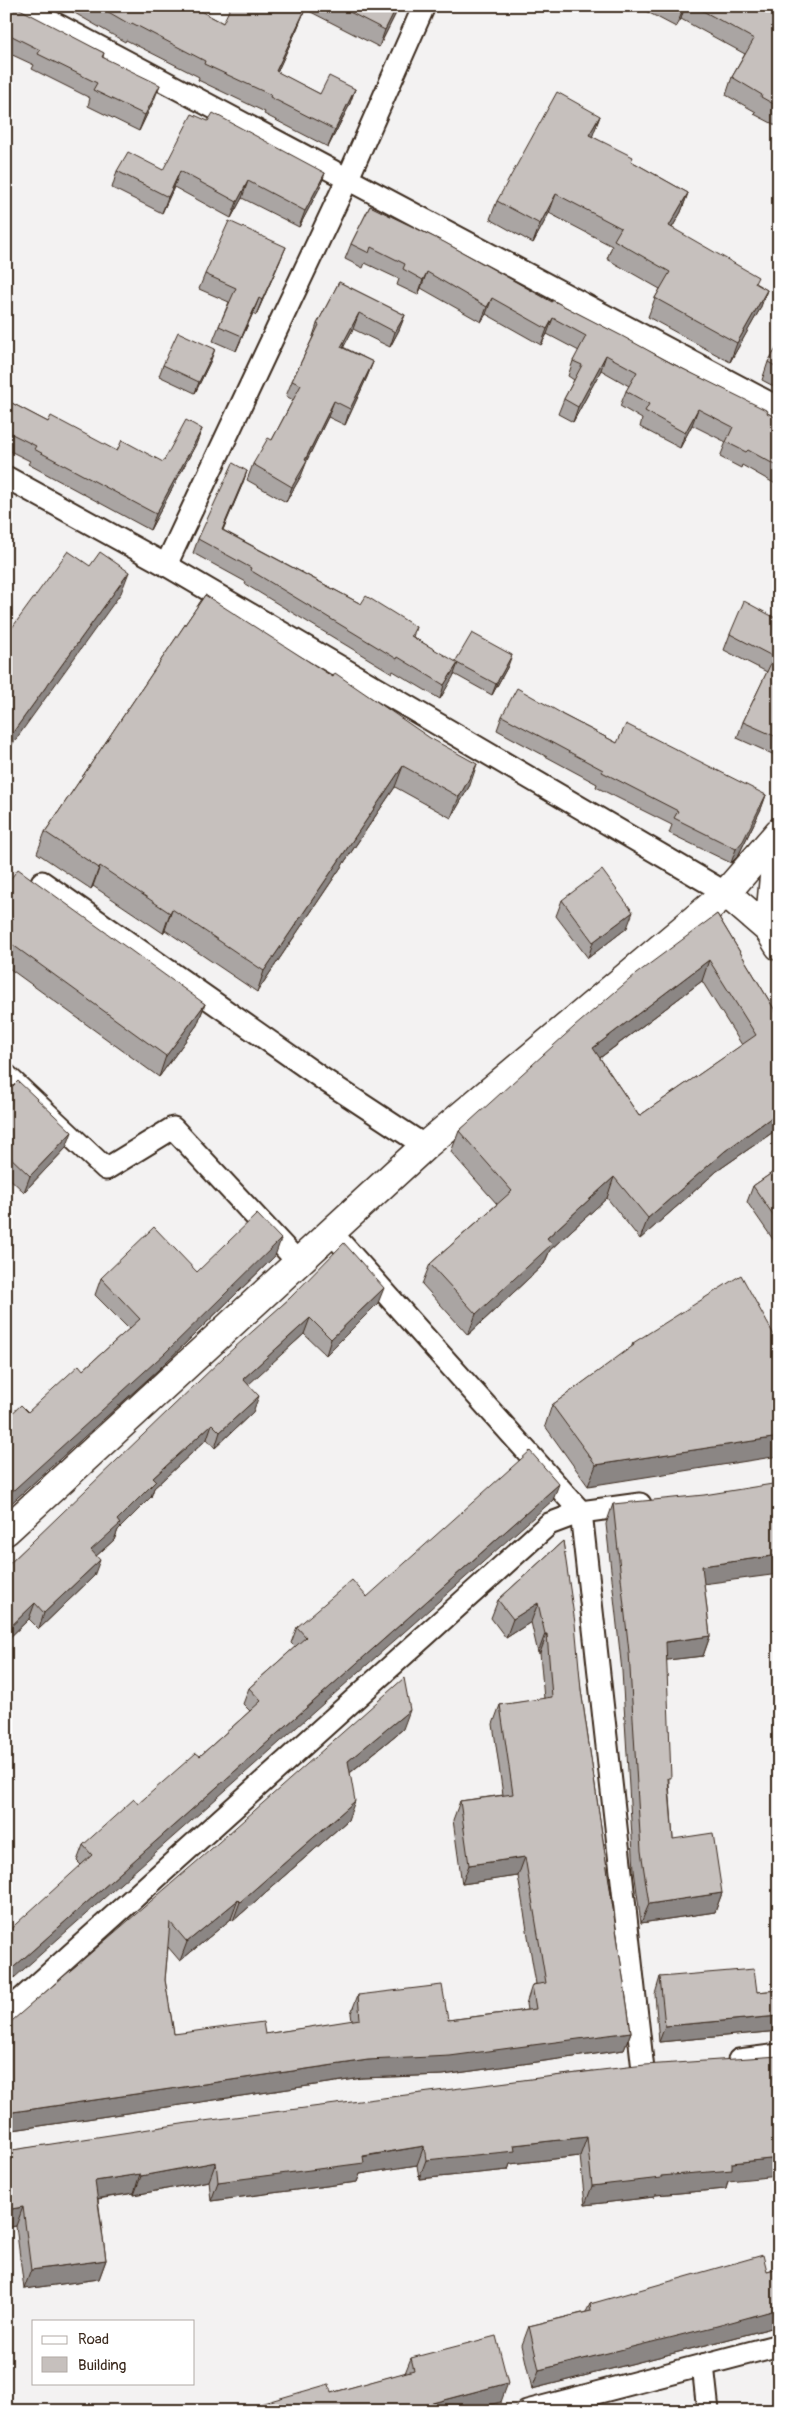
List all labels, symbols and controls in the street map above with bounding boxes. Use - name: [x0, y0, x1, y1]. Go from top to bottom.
- legend: [32, 2320, 195, 2384]
- text: Road: [78, 2330, 109, 2349]
- text: Building: [78, 2356, 126, 2375]

